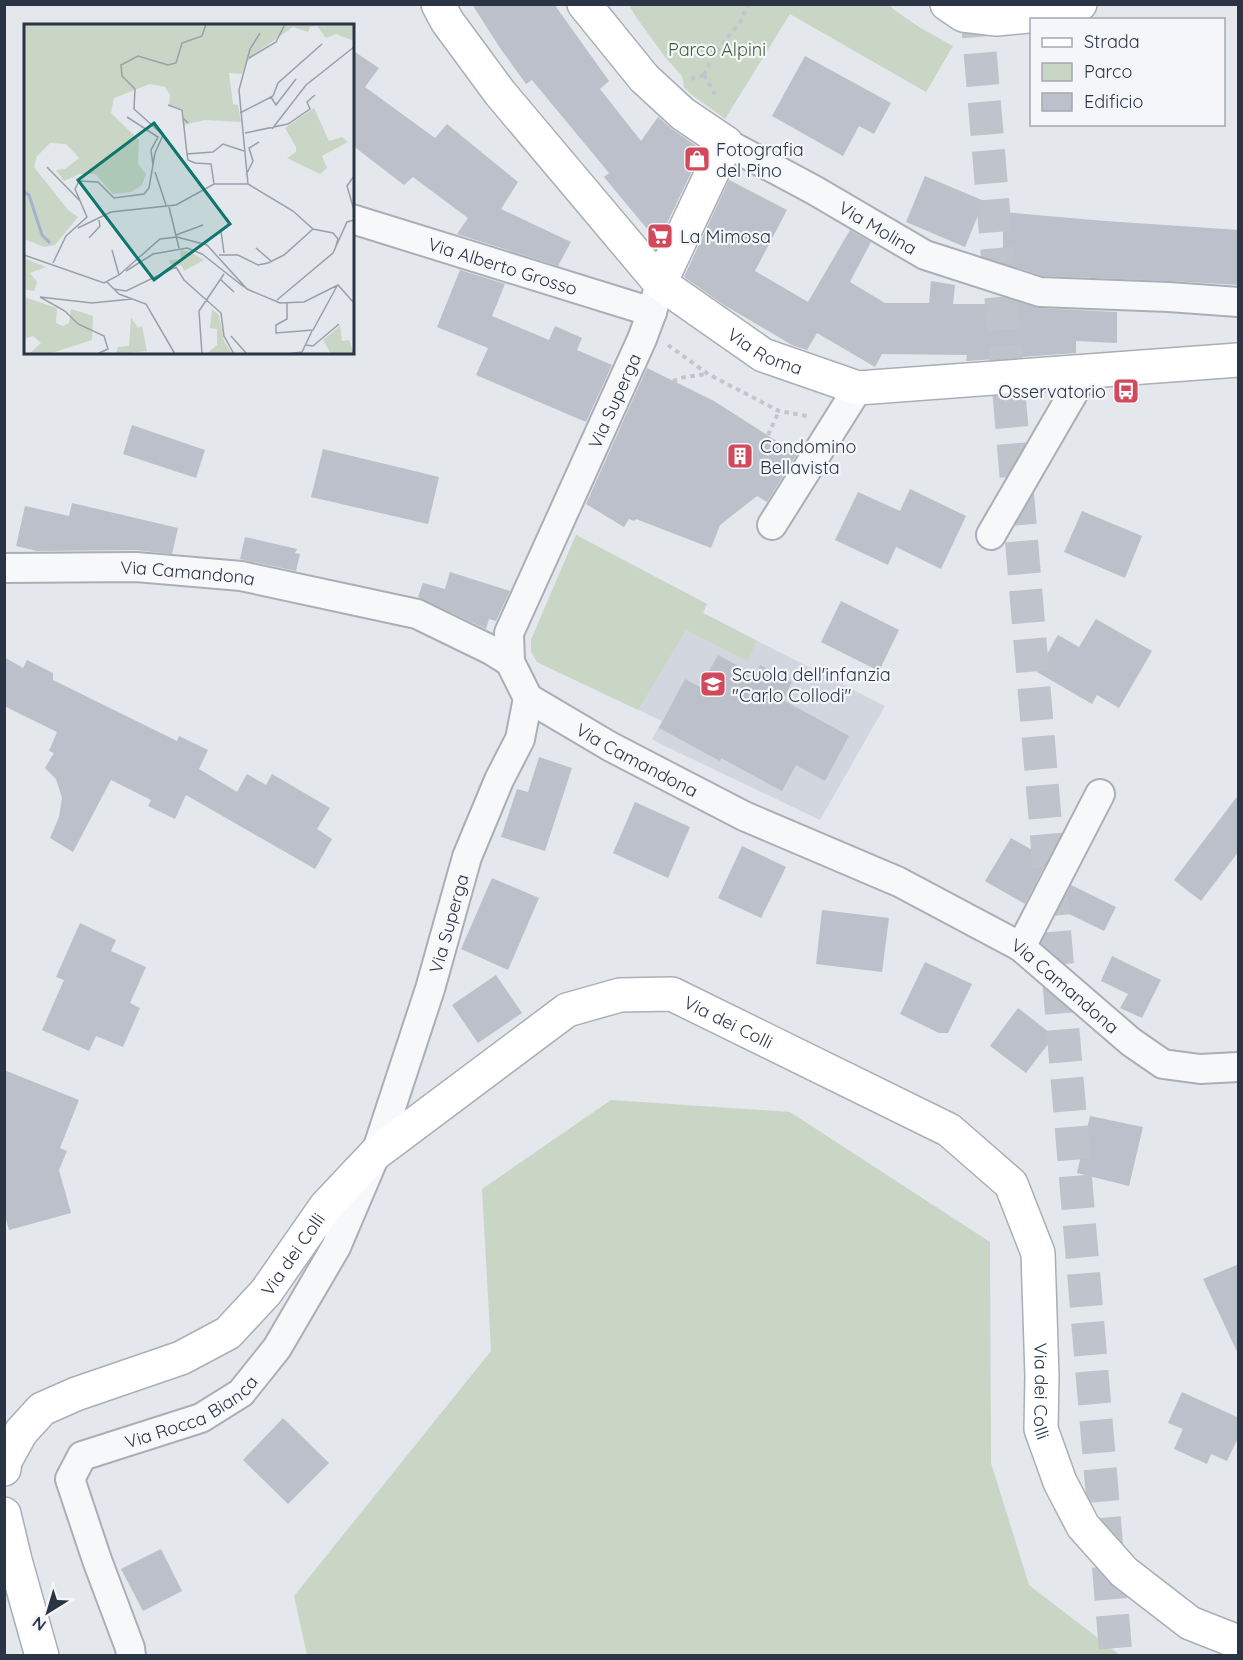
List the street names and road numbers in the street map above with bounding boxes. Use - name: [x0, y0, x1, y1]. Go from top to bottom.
- street label: Via Molina: [835, 196, 921, 259]
- street label: Via Alberto Grosso: [425, 232, 580, 300]
- street label: Via Roma: [723, 322, 806, 379]
- street label: Via Superga: [583, 350, 646, 452]
- street label: Via Camandona: [120, 555, 257, 590]
- street label: Via Camandona: [572, 718, 702, 802]
- street label: Via Superga: [424, 871, 473, 976]
- street label: Via Camandona: [1008, 933, 1124, 1038]
- street label: Via dei Colli: [680, 990, 777, 1053]
- street label: Via dei Colli: [256, 1208, 330, 1300]
- street label: Via dei Colli: [1029, 1342, 1055, 1442]
- street label: Via Rocca Bianca: [122, 1370, 262, 1453]

